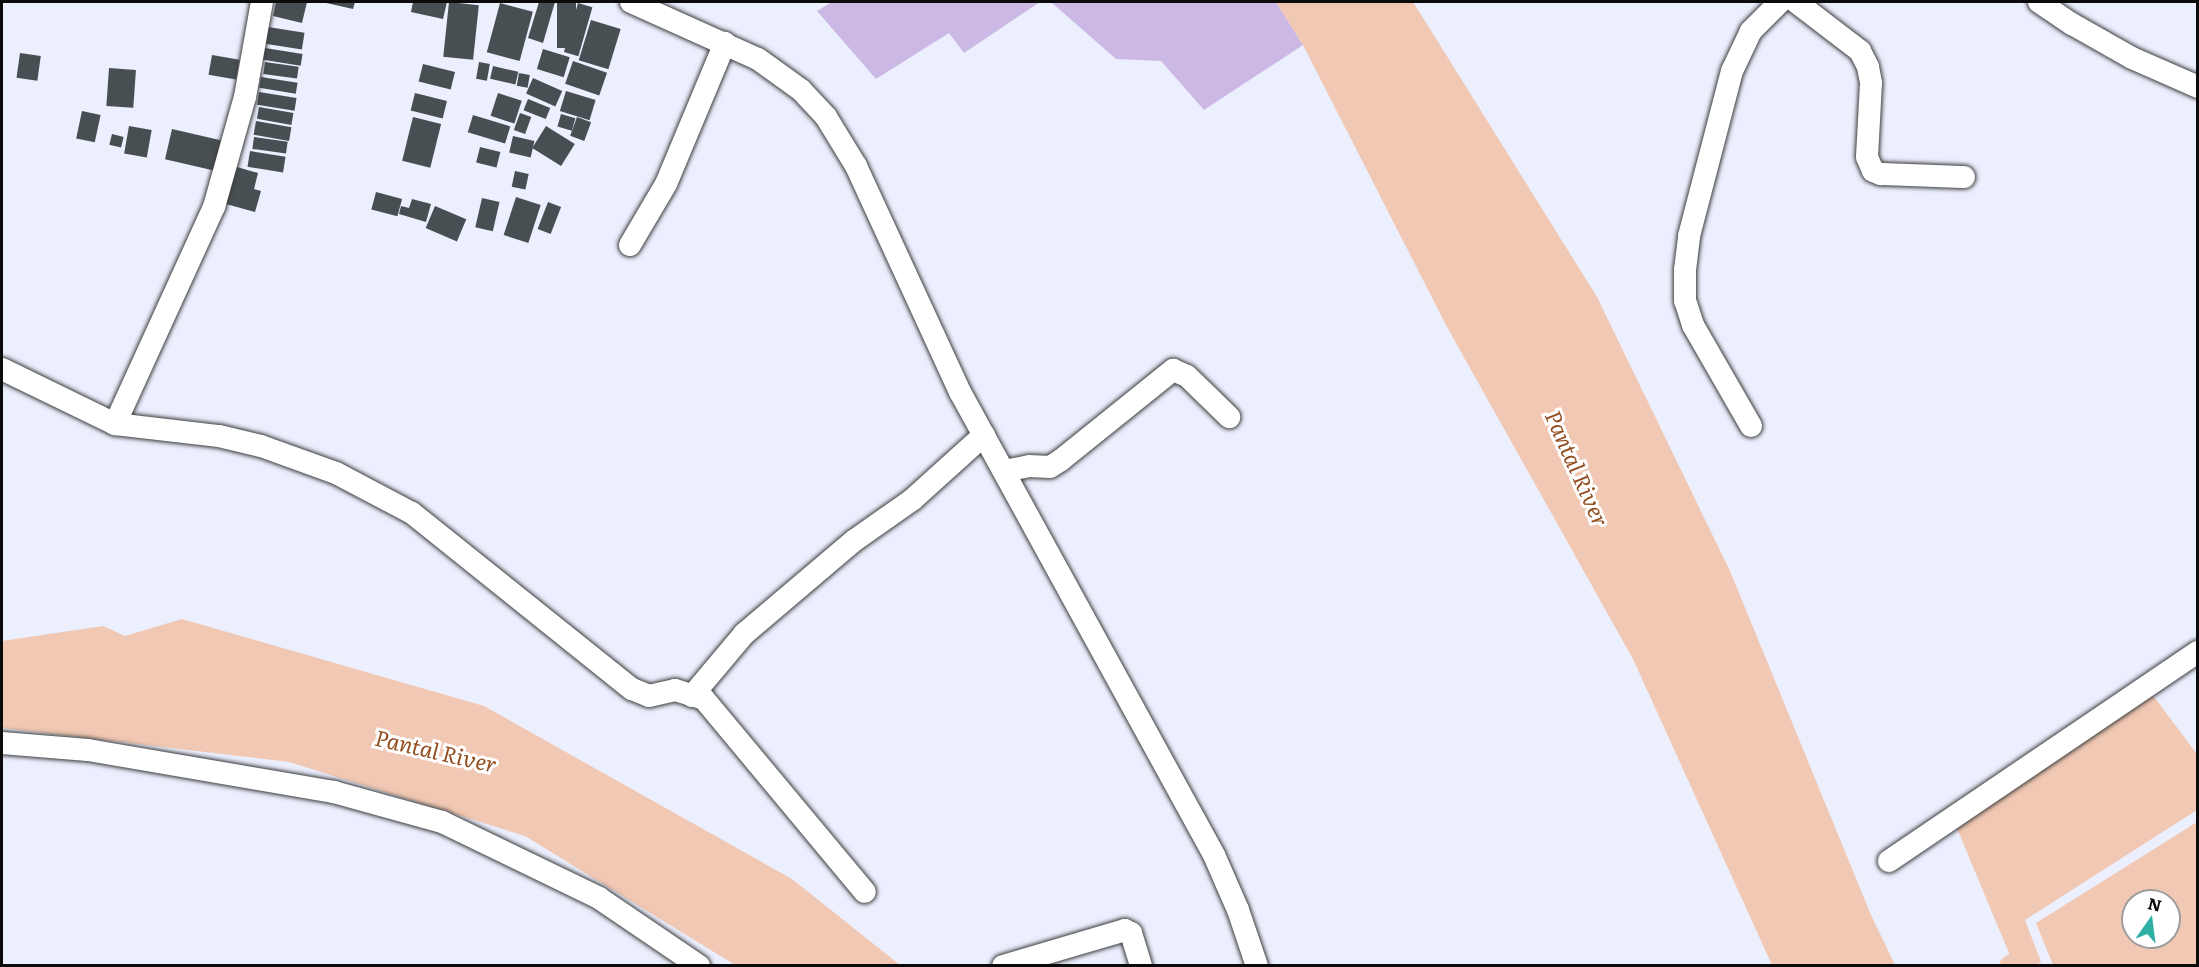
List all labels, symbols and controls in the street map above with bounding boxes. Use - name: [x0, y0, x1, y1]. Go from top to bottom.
- water label: Pantal River: [1541, 406, 1615, 530]
- water label: Pantal River: [373, 723, 499, 777]
- north arrow: [2121, 889, 2181, 949]
- text: N: [2145, 890, 2164, 917]

